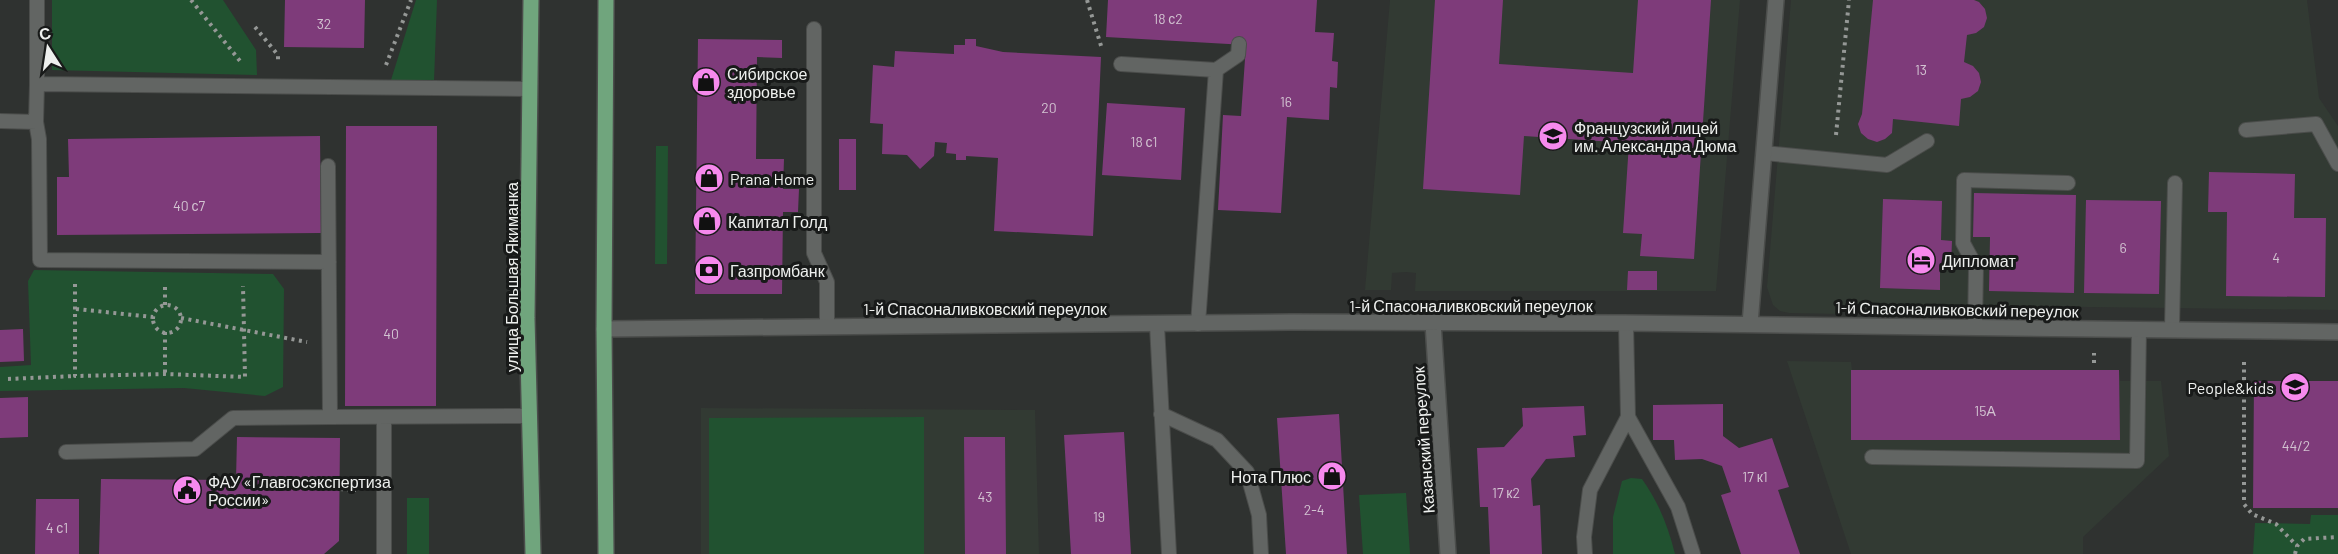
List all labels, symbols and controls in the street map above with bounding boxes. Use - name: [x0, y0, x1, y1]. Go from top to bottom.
- house number: 18 с2: [1153, 10, 1183, 27]
- house number: 32: [317, 15, 331, 32]
- north arrow: [18, 18, 78, 78]
- text: С: [37, 22, 53, 43]
- house number: 13: [1915, 61, 1927, 78]
- place label: Сибирское здоровье: [727, 64, 808, 101]
- shop icon: Сибирское здоровье: [690, 66, 722, 98]
- house number: 16: [1280, 93, 1292, 110]
- house number: 20: [1041, 99, 1057, 116]
- place label: Французский лицей им. Александра Дюма: [1574, 118, 1736, 155]
- school or university icon: Французский лицей им. Александра Дюма: [1537, 120, 1569, 152]
- house number: 18 с1: [1131, 133, 1157, 150]
- shop icon: Prana Home: [693, 162, 725, 194]
- place label: Prana Home: [730, 169, 814, 188]
- street label: улица Большая Якиманка: [502, 182, 521, 372]
- house number: 40 с7: [173, 197, 205, 214]
- shop icon: Капитал Голд: [691, 205, 723, 237]
- place label: Капитал Голд: [728, 212, 828, 231]
- house number: 6: [2119, 239, 2127, 256]
- hotel icon: Дипломат: [1905, 244, 1937, 276]
- house number: 4: [2272, 249, 2280, 266]
- place label: Дипломат: [1942, 251, 2016, 270]
- bank icon: Газпромбанк: [693, 254, 725, 286]
- place label: Газпромбанк: [730, 261, 826, 280]
- street label: 1-й Спасоналивковский переулок: [1349, 296, 1594, 315]
- street label: 1-й Спасоналивковский переулок: [1835, 297, 2080, 321]
- street label: 1-й Спасоналивковский переулок: [863, 299, 1108, 318]
- house number: 40: [383, 325, 399, 342]
- street label: Казанский переулок: [1408, 365, 1438, 514]
- school or university icon: People&kids: [2279, 371, 2311, 403]
- place label: People&kids: [2187, 378, 2274, 397]
- house number: 15А: [1974, 402, 1996, 419]
- house number: 44/2: [2282, 437, 2310, 454]
- shop icon: Нота Плюс: [1316, 460, 1348, 492]
- place label: Нота Плюс: [1231, 467, 1311, 486]
- house number: 17 к1: [1742, 468, 1768, 485]
- place label: ФАУ «Главгосэкспертиза России»: [208, 472, 391, 509]
- public building icon: ФАУ «Главгосэкспертиза России»: [171, 474, 203, 506]
- house number: 17 к2: [1492, 484, 1520, 501]
- house number: 43: [978, 488, 992, 505]
- house number: 2-4: [1304, 501, 1324, 518]
- house number: 19: [1093, 508, 1105, 525]
- house number: 4 с1: [46, 519, 68, 536]

